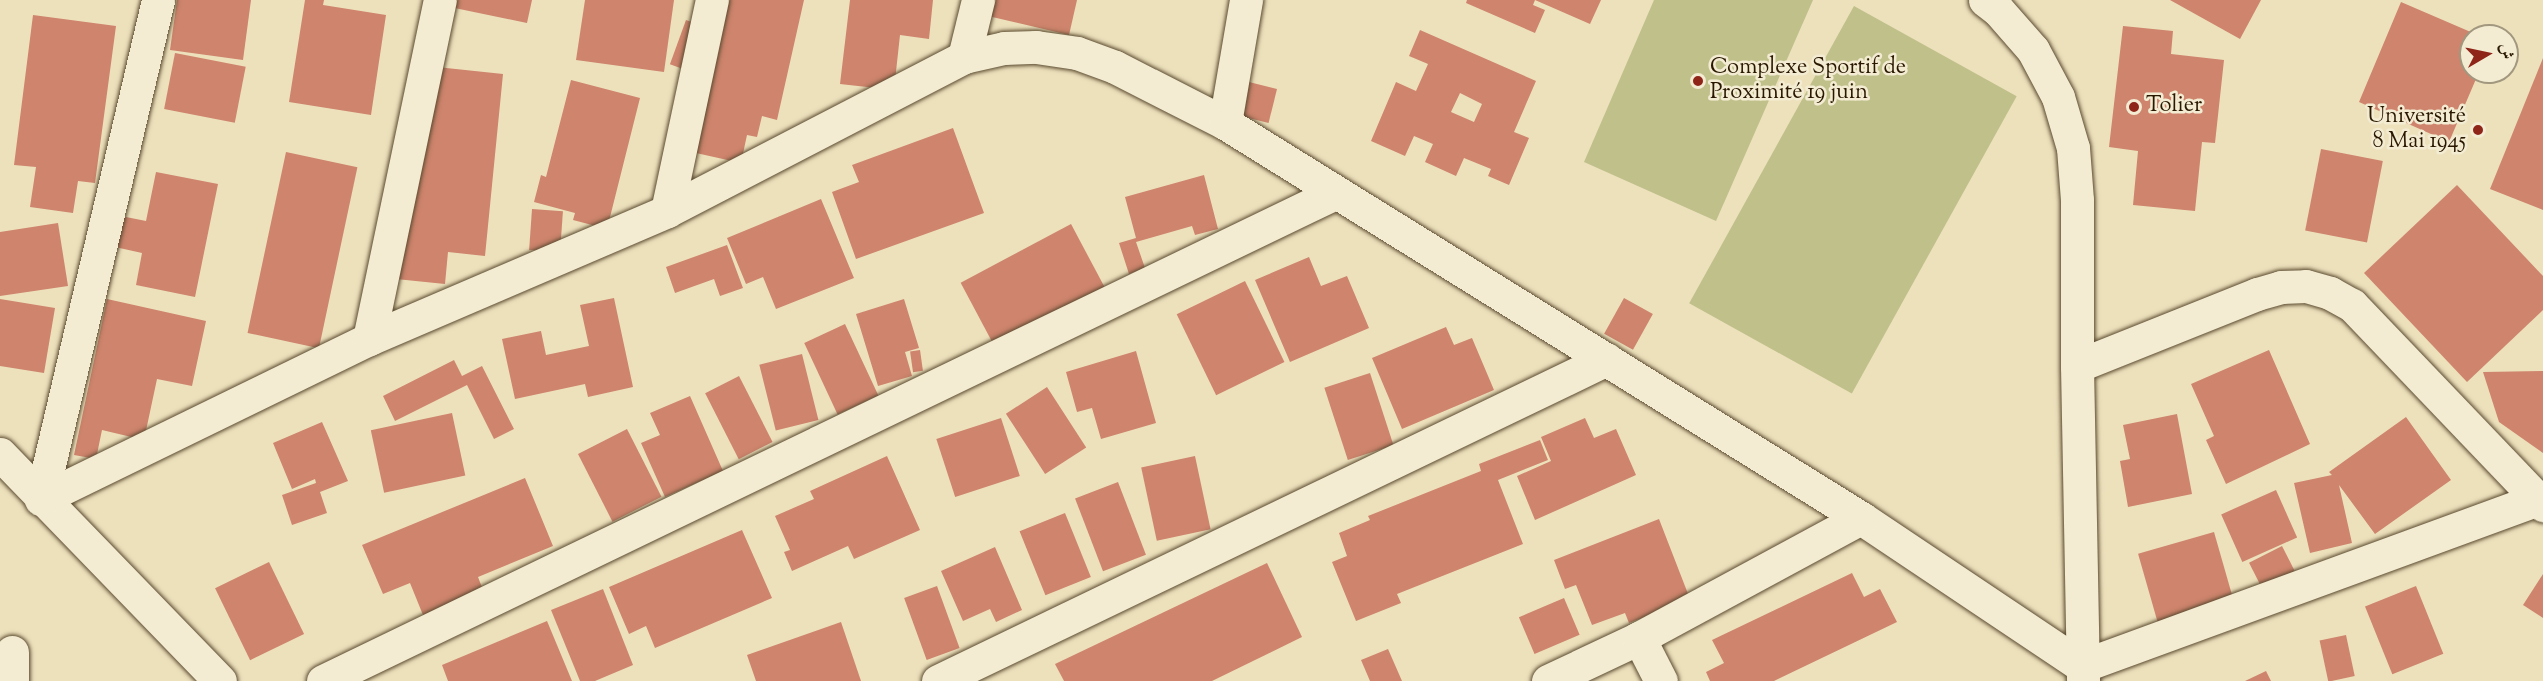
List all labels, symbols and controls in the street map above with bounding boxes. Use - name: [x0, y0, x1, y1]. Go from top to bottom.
- north arrow: [2459, 24, 2519, 84]
- text: ش: [2493, 42, 2518, 61]
- place label: Complexe Sportif de Proximité 19 juin: [1710, 55, 1906, 106]
- marker: Complexe Sportif de Proximité 19 juin: [1691, 74, 1705, 88]
- place label: Tolier: [2146, 94, 2202, 120]
- marker: Tolier: [2127, 100, 2141, 114]
- place label: Université 8 Mai 1945: [2367, 104, 2466, 156]
- marker: Université 8 Mai 1945: [2471, 123, 2485, 137]

